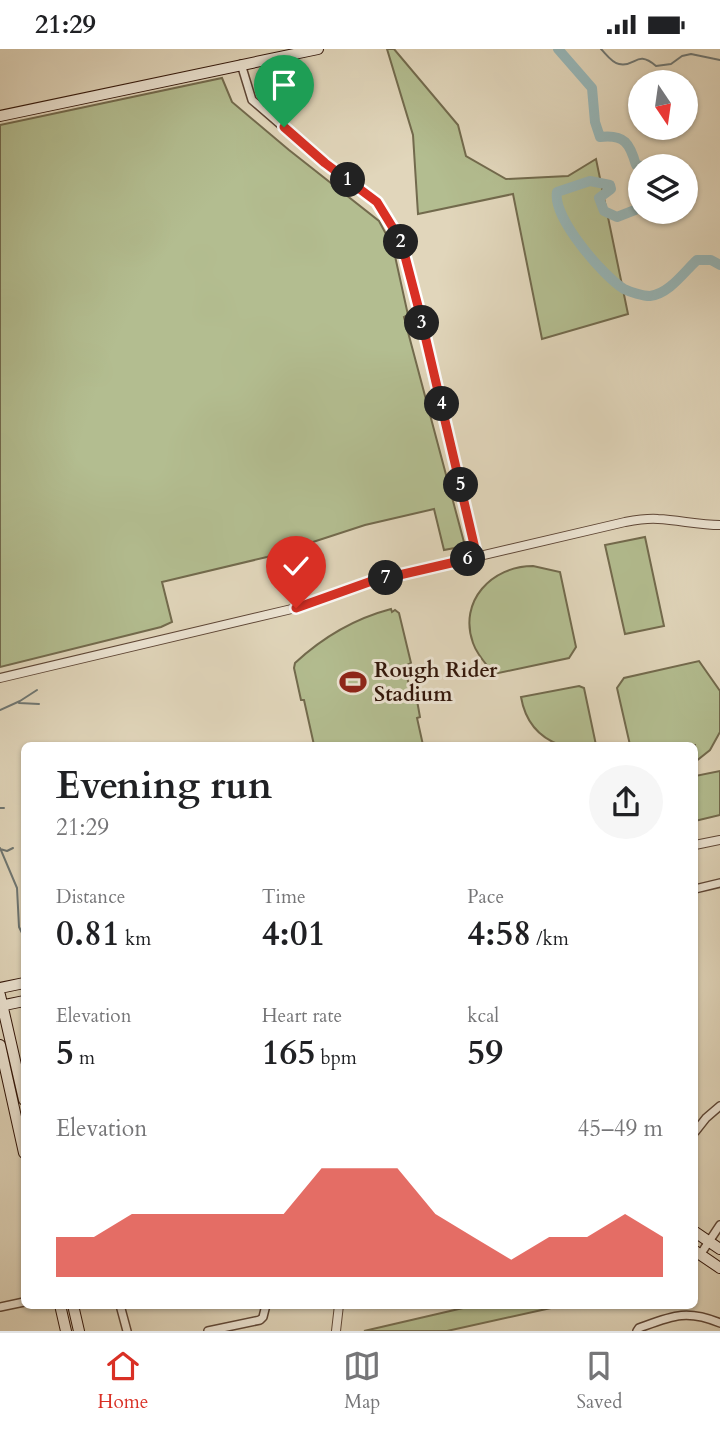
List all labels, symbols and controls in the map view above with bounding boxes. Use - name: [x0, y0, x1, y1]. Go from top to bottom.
- text: 21:29: [35, 7, 96, 42]
- pin: [254, 55, 314, 127]
- icon: arrive: [265, 66, 303, 104]
- north arrow: [628, 70, 698, 140]
- map controls: [628, 70, 698, 224]
- button: layers: [628, 154, 698, 224]
- pin: 1: [330, 163, 366, 197]
- text: 1: [343, 166, 352, 192]
- pin: 2: [384, 225, 418, 259]
- text: 2: [396, 228, 405, 254]
- pin: 3: [404, 305, 440, 341]
- text: 3: [417, 309, 426, 335]
- pin: 4: [424, 387, 460, 421]
- text: 4: [437, 390, 446, 416]
- pin: 5: [444, 467, 478, 502]
- text: 5: [456, 471, 465, 497]
- pin: [266, 536, 326, 608]
- pin: 6: [450, 541, 486, 577]
- text: 6: [463, 545, 472, 571]
- icon: check: [277, 547, 315, 585]
- pin: 7: [368, 561, 404, 595]
- text: 7: [381, 564, 390, 590]
- place label: Rough Rider Stadium: [374, 656, 498, 709]
- sports icon: Rough Rider Stadium: [338, 667, 368, 697]
- text: Evening run: [56, 760, 272, 812]
- button: share: [589, 765, 663, 839]
- text: 21:29: [56, 812, 109, 843]
- text: Distance: [56, 884, 125, 910]
- text: Time: [262, 884, 306, 910]
- text: Pace: [467, 884, 504, 910]
- text: 0.81: [56, 910, 120, 958]
- text: 4:01: [262, 910, 326, 958]
- text: 4:58: [467, 910, 531, 958]
- text: km: [120, 926, 151, 952]
- text: /km: [531, 926, 569, 952]
- text: Elevation: [56, 1003, 131, 1029]
- text: Heart rate: [262, 1003, 342, 1029]
- text: kcal: [467, 1003, 499, 1029]
- text: 5: [56, 1029, 74, 1077]
- text: 165: [262, 1029, 315, 1077]
- text: 59: [467, 1029, 503, 1077]
- text: m: [74, 1045, 95, 1071]
- text: bpm: [315, 1045, 357, 1071]
- text: Elevation: [56, 1113, 147, 1144]
- text: 45–49 m: [578, 1113, 663, 1144]
- tab: Home: [98, 1347, 148, 1415]
- tab: Map: [343, 1347, 381, 1415]
- tab: Saved: [576, 1347, 622, 1415]

